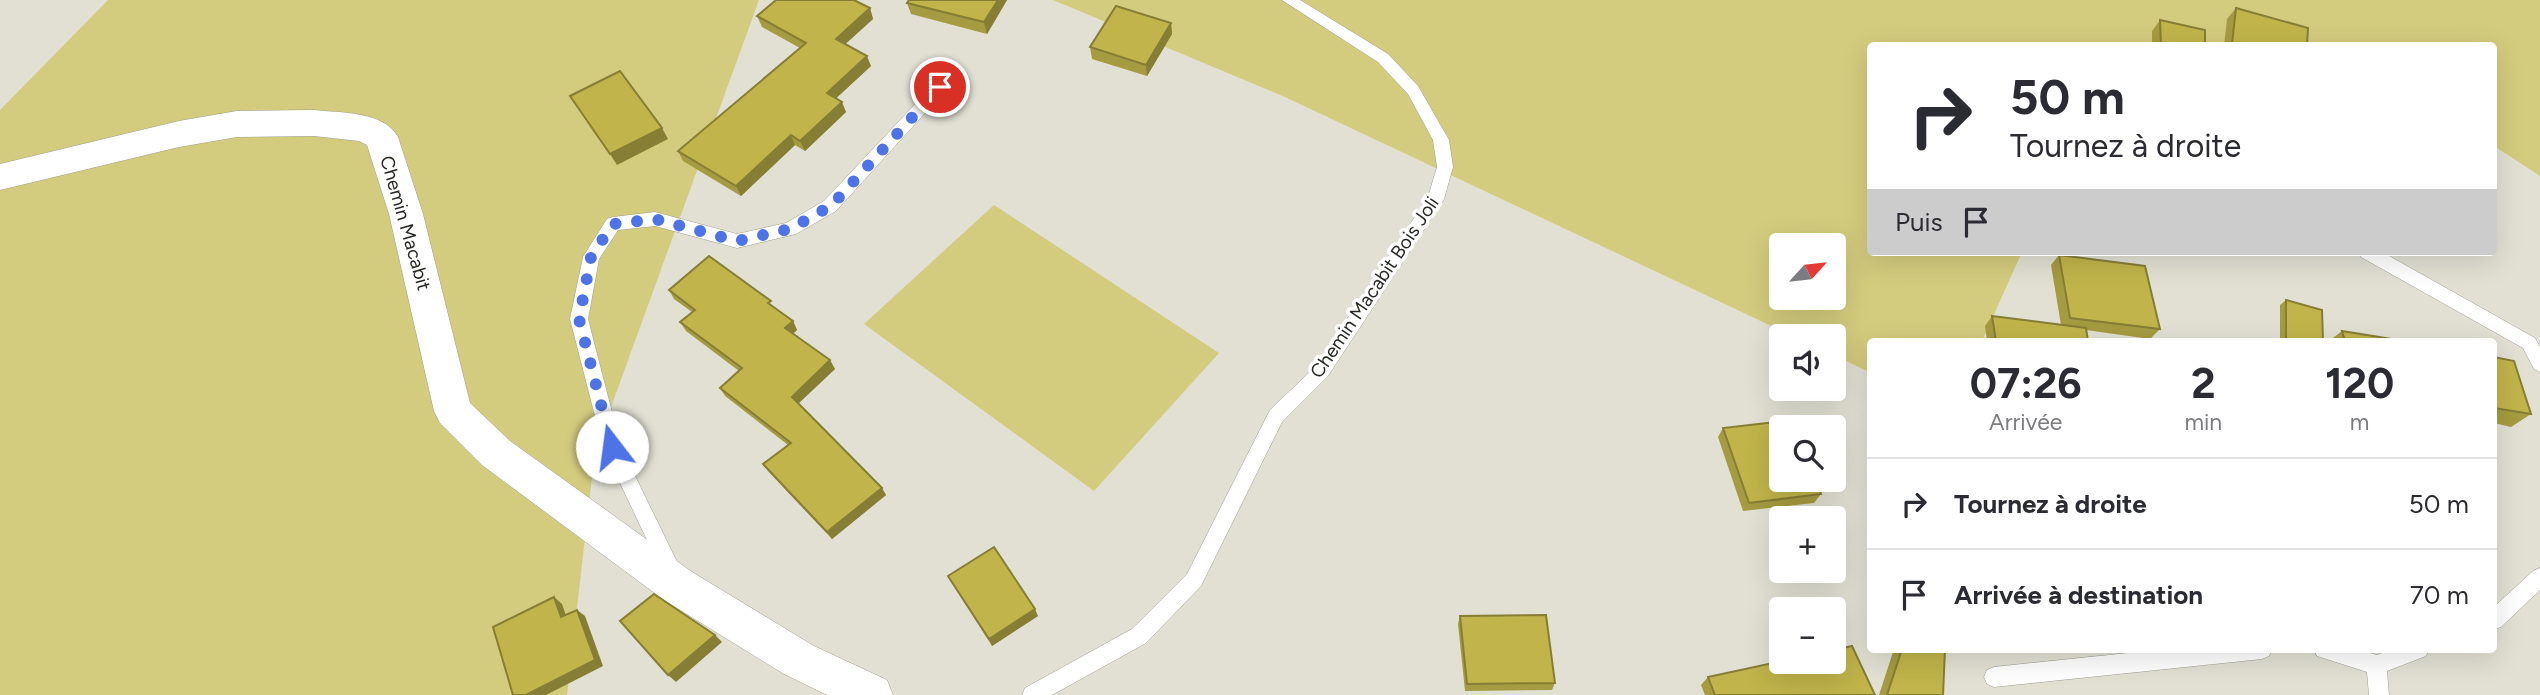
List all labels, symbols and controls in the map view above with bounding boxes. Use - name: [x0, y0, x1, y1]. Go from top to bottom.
- pin: [910, 57, 970, 117]
- text: 50 m: [2010, 67, 2125, 126]
- icon: arrive: [921, 68, 959, 106]
- icon: right: [1895, 70, 1986, 161]
- text: Tournez à droite: [2010, 127, 2241, 165]
- street label: Chemin Macabit: [375, 153, 436, 293]
- street label: Chemin Macabit Bois Joli: [1305, 192, 1444, 382]
- icon: arrive: [1957, 203, 1995, 241]
- text: Puis: [1895, 206, 1943, 238]
- north arrow: [1769, 233, 1846, 310]
- map controls: [1769, 233, 1846, 674]
- button: sound: [1769, 324, 1846, 401]
- text: 07:26: [1970, 358, 2082, 409]
- text: 2: [2191, 358, 2215, 409]
- text: 120: [2325, 358, 2394, 409]
- text: Arrivée: [1989, 408, 2062, 436]
- text: min: [2184, 408, 2222, 436]
- text: m: [2350, 408, 2369, 436]
- position arrow: [575, 410, 649, 484]
- button: search: [1769, 415, 1846, 492]
- icon: right: [1895, 485, 1933, 523]
- text: Tournez à droite: [1954, 488, 2147, 520]
- text: 50 m: [2409, 488, 2469, 520]
- button: +: [1769, 506, 1846, 583]
- icon: arrive: [1895, 576, 1933, 614]
- text: Arrivée à destination: [1954, 579, 2203, 611]
- text: 70 m: [2410, 579, 2469, 611]
- button: −: [1769, 597, 1846, 674]

